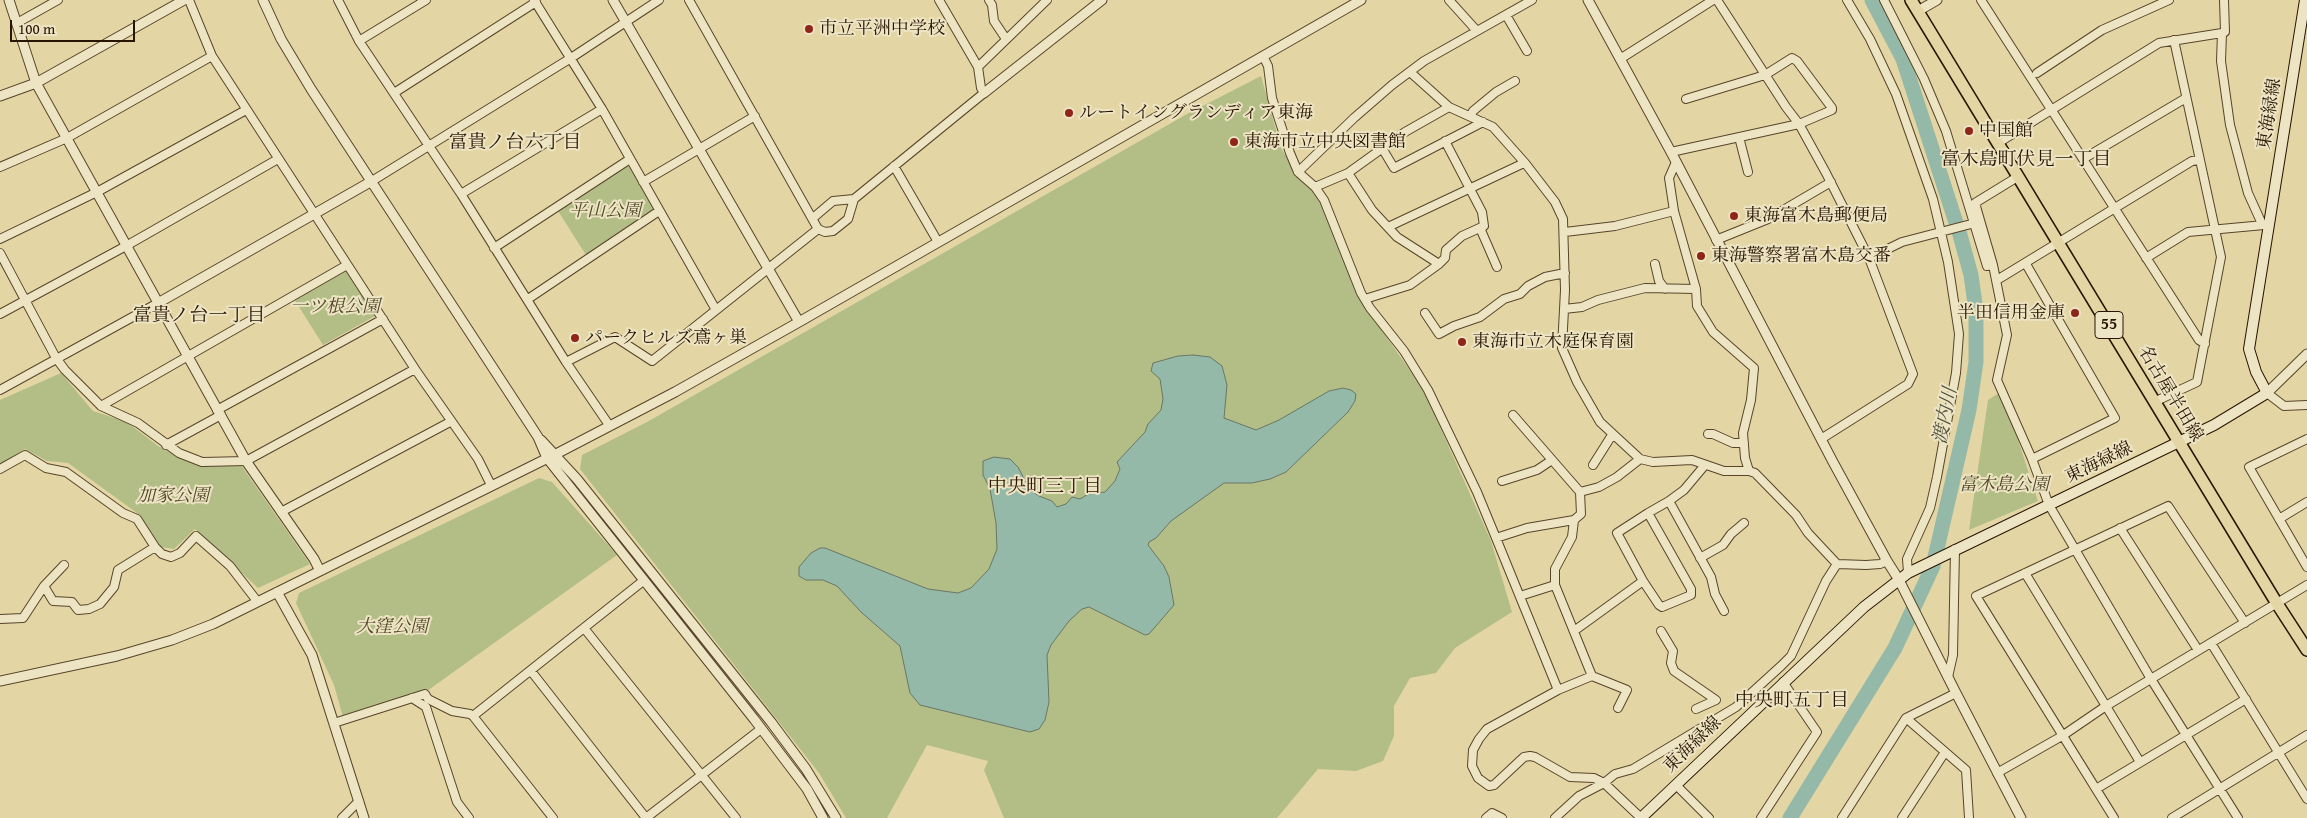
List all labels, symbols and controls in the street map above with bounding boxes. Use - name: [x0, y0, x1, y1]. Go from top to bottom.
- scale bar: [12, 10, 138, 42]
- text: 100 m: [18, 18, 55, 39]
- place label: 市立平洲中学校: [819, 18, 945, 40]
- marker: 市立平洲中学校: [803, 23, 815, 35]
- street label: 東海緑線: [2254, 77, 2286, 151]
- place label: ルートイングランディア東海: [1079, 102, 1313, 124]
- marker: ルートイングランディア東海: [1063, 107, 1075, 119]
- place label: 中国館: [1979, 120, 2033, 142]
- marker: 中国館: [1963, 125, 1975, 137]
- place label: 東海市立中央図書館: [1244, 131, 1406, 153]
- district label: 富貴ノ台六丁目: [449, 132, 581, 154]
- marker: 東海市立中央図書館: [1228, 136, 1240, 148]
- district label: 富木島町伏見一丁目: [1941, 149, 2111, 171]
- park label: 平山公園: [569, 200, 641, 222]
- place label: 東海富木島郵便局: [1744, 205, 1888, 227]
- marker: 東海富木島郵便局: [1728, 210, 1740, 222]
- place label: 東海警察署富木島交番: [1711, 245, 1891, 267]
- marker: 東海警察署富木島交番: [1695, 250, 1707, 262]
- park label: 一ツ根公園: [290, 296, 380, 318]
- place label: 半田信用金庫: [1957, 302, 2065, 324]
- district label: 富貴ノ台一丁目: [133, 305, 265, 327]
- marker: 半田信用金庫: [2069, 307, 2081, 319]
- road number: 55: [2095, 312, 2123, 338]
- place label: パークヒルズ鳶ヶ巣: [585, 327, 747, 349]
- place label: 東海市立木庭保育園: [1472, 331, 1634, 353]
- marker: パークヒルズ鳶ヶ巣: [569, 332, 581, 344]
- marker: 東海市立木庭保育園: [1456, 336, 1468, 348]
- street label: 名古屋半田線: [2133, 342, 2207, 446]
- water label: 渡内川: [1929, 386, 1963, 446]
- street label: 東海緑線: [2062, 438, 2136, 488]
- park label: 富木島公園: [1959, 474, 2049, 496]
- district label: 中央町三丁目: [988, 476, 1102, 498]
- park label: 加家公園: [137, 485, 209, 507]
- park label: 大窪公園: [356, 616, 428, 638]
- district label: 中央町五丁目: [1735, 690, 1849, 712]
- street label: 東海緑線: [1660, 712, 1726, 778]

